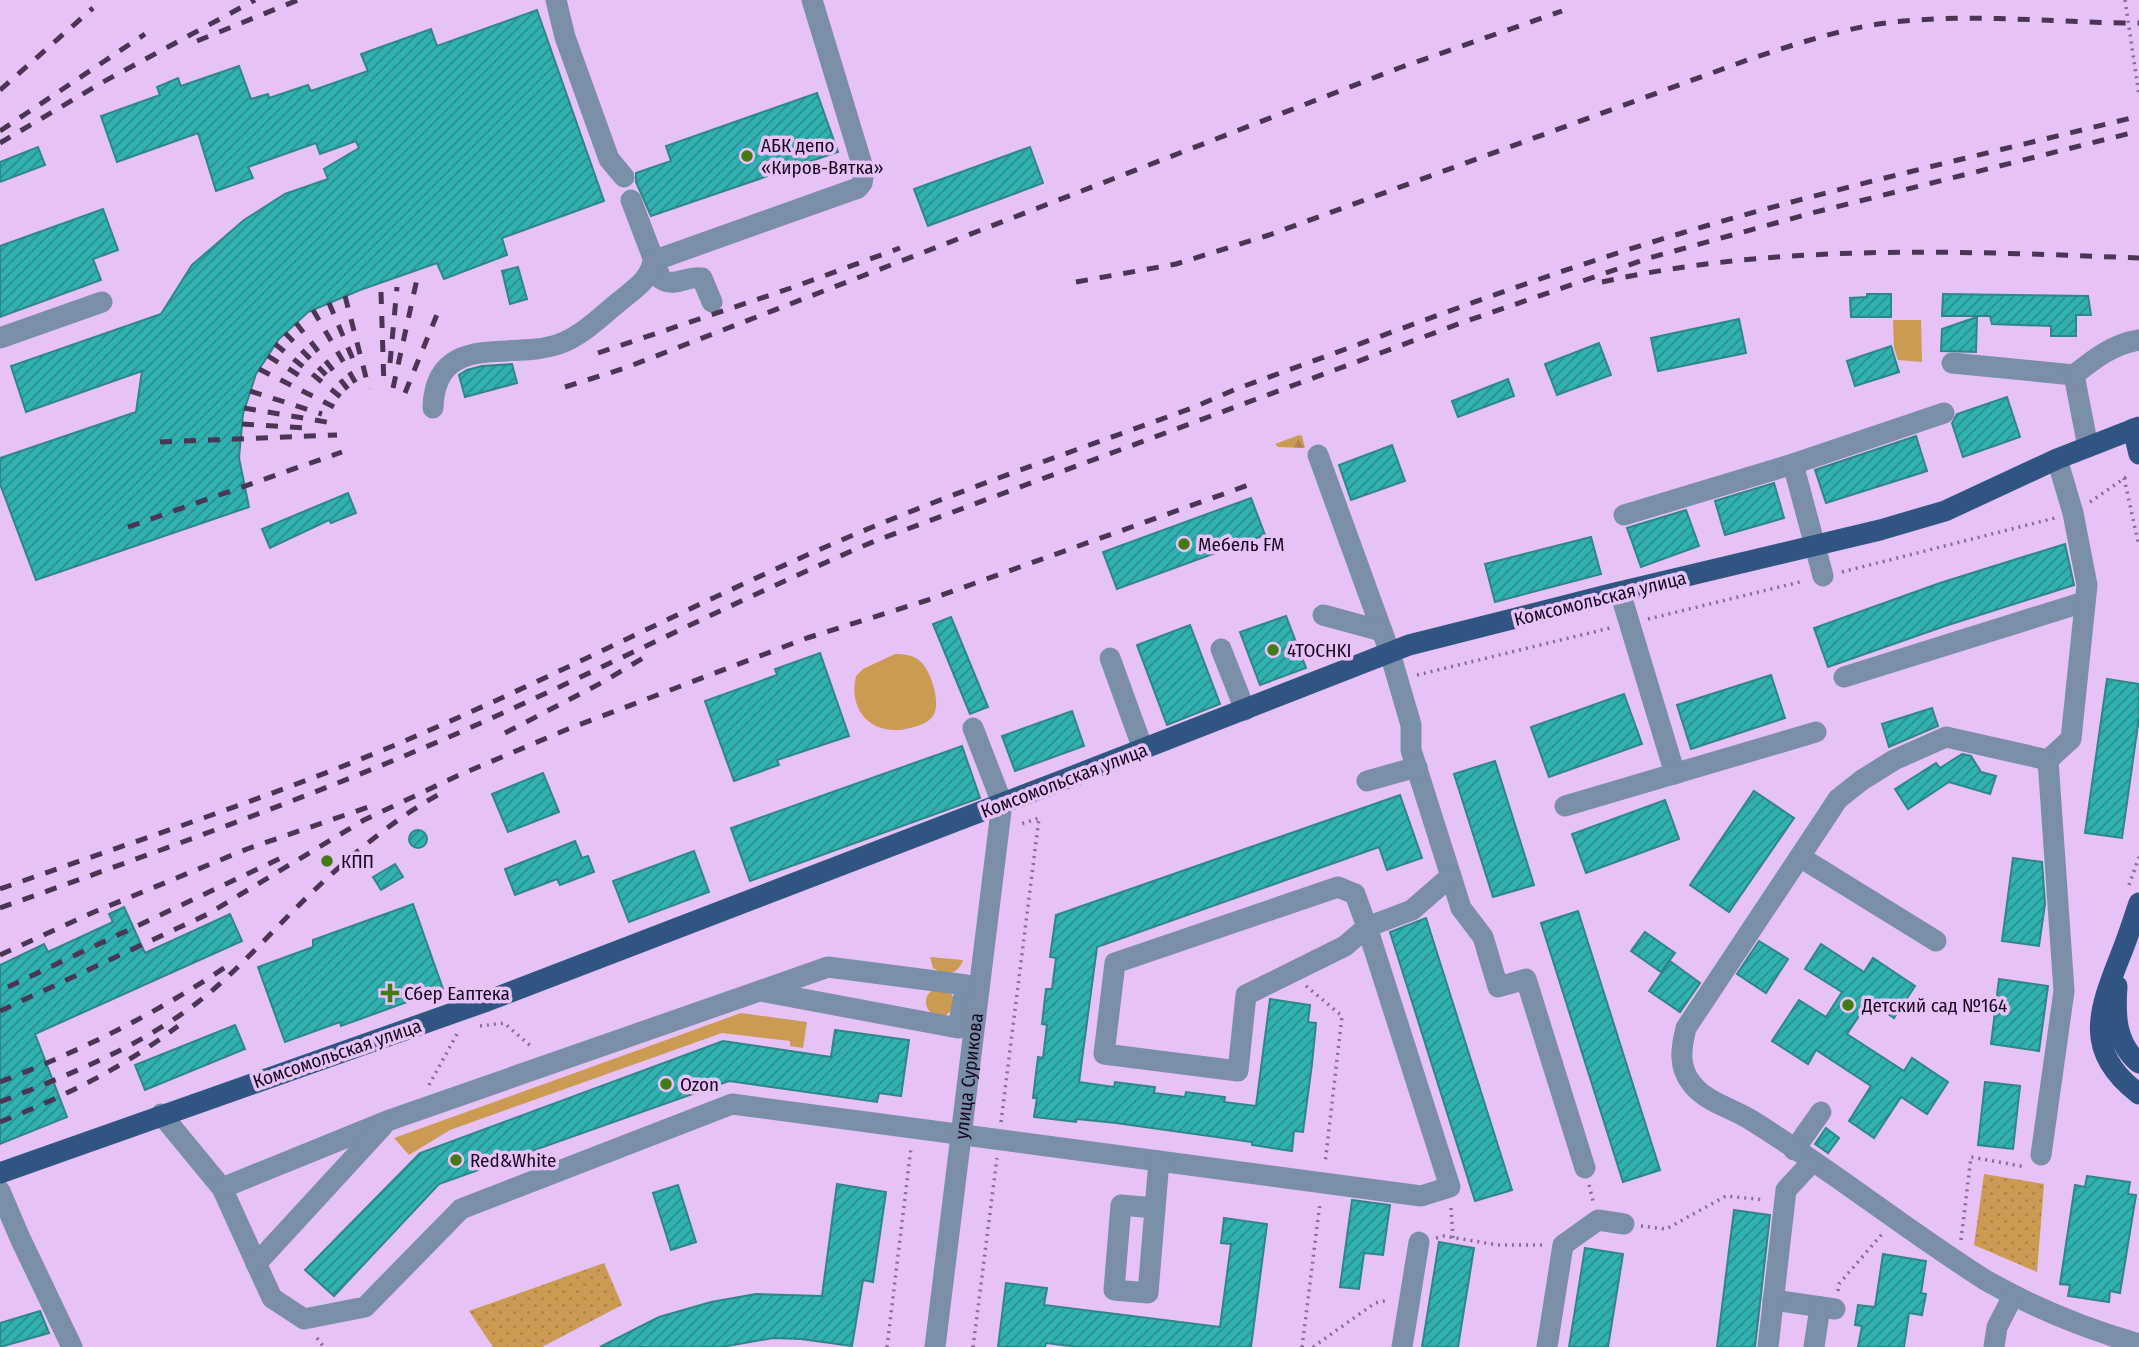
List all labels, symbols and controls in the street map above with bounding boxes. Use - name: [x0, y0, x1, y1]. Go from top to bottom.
- place label: АБК депо «Киров-Вятка»: [761, 134, 884, 179]
- marker: АБК депо «Киров-Вятка»: [739, 148, 755, 164]
- place label: Мебель FM: [1198, 533, 1284, 556]
- marker: Мебель FM: [1176, 536, 1192, 552]
- street label: Комсомольская улица: [1512, 566, 1689, 631]
- place label: 4TOCHKI: [1287, 639, 1352, 662]
- marker: 4TOCHKI: [1265, 642, 1281, 658]
- street label: Комсомольская улица: [978, 738, 1151, 823]
- place label: КПП: [341, 850, 374, 873]
- marker: КПП: [319, 853, 335, 869]
- place label: Сбер Еаптека: [404, 982, 510, 1005]
- marker: Сбер Еаптека: [382, 985, 398, 1001]
- place label: Детский сад №164: [1861, 994, 2007, 1017]
- marker: Детский сад №164: [1840, 997, 1856, 1013]
- street label: улица Сурикова: [950, 1012, 988, 1141]
- street label: Комсомольская улица: [250, 1014, 424, 1093]
- place label: Ozon: [680, 1073, 719, 1096]
- marker: Ozon: [658, 1076, 674, 1092]
- place label: Red&White: [470, 1149, 556, 1172]
- marker: Red&White: [448, 1152, 464, 1168]

